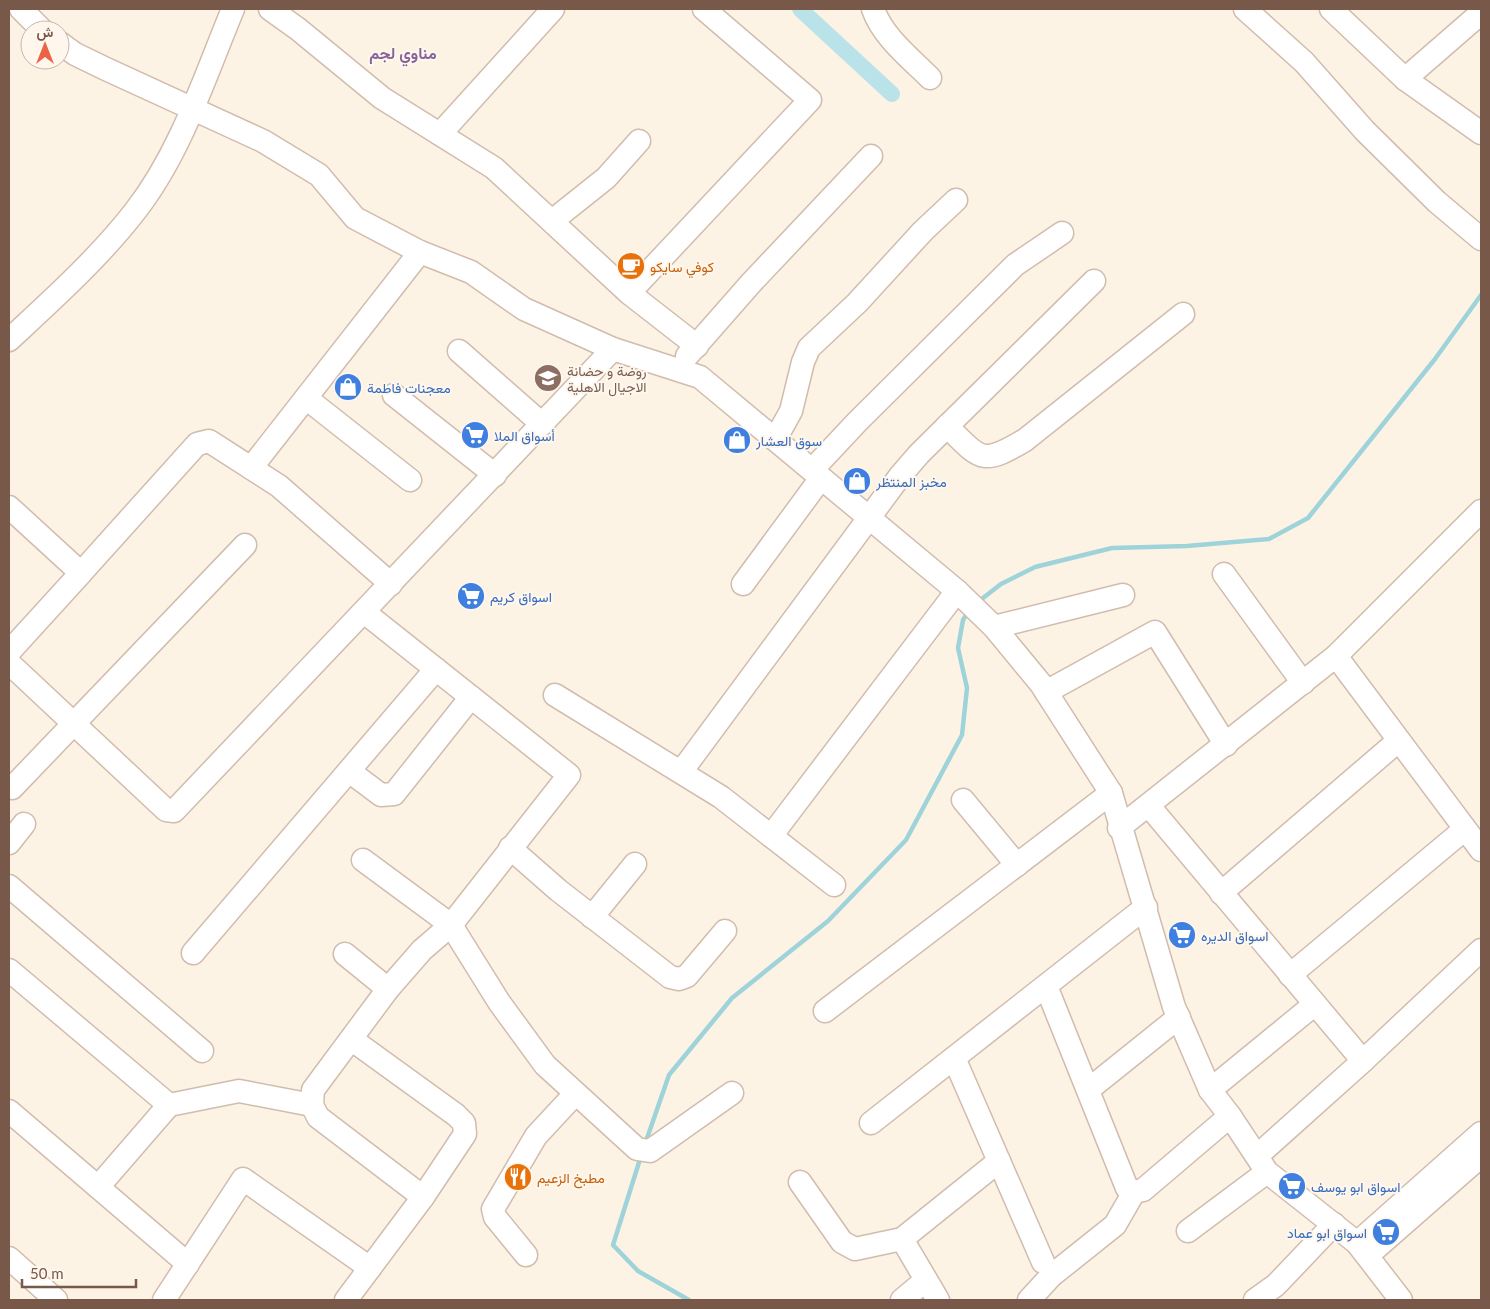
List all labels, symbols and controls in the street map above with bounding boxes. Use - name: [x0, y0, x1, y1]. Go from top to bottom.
- north arrow: [20, 20, 70, 70]
- text: ش: [37, 23, 54, 41]
- district label: مناوي لجم: [369, 43, 437, 67]
- cafe icon: كوفي سايكو: [616, 251, 646, 281]
- place label: كوفي سايكو: [650, 258, 714, 279]
- place label: روضة و حضانة الاجيال الاهلية: [567, 362, 647, 397]
- school or university icon: روضة و حضانة الاجيال الاهلية: [533, 363, 563, 393]
- shop icon: معجنات فاطمة: [333, 372, 363, 402]
- place label: معجنات فاطمة: [367, 379, 451, 397]
- supermarket icon: أسواق الملا: [460, 420, 490, 450]
- shop icon: سوق العشار: [722, 425, 752, 455]
- place label: أسواق الملا: [494, 427, 555, 445]
- place label: سوق العشار: [755, 432, 822, 450]
- shop icon: مخبز المنتظر: [842, 466, 872, 496]
- place label: مخبز المنتظر: [875, 473, 947, 491]
- supermarket icon: اسواق كريم: [456, 581, 486, 611]
- place label: اسواق كريم: [490, 588, 552, 606]
- supermarket icon: اسواق الديره: [1167, 920, 1197, 950]
- place label: اسواق الديره: [1201, 927, 1268, 945]
- restaurant icon: مطبخ الزعيم: [503, 1162, 533, 1192]
- place label: مطبخ الزعيم: [537, 1169, 605, 1189]
- supermarket icon: اسواق ابو يوسف: [1277, 1171, 1307, 1201]
- place label: اسواق ابو يوسف: [1311, 1178, 1401, 1196]
- supermarket icon: اسواق ابو عماد: [1371, 1217, 1401, 1247]
- place label: اسواق ابو عماد: [1287, 1224, 1367, 1242]
- scale bar: [22, 1256, 136, 1288]
- text: 50 m: [30, 1264, 64, 1282]

